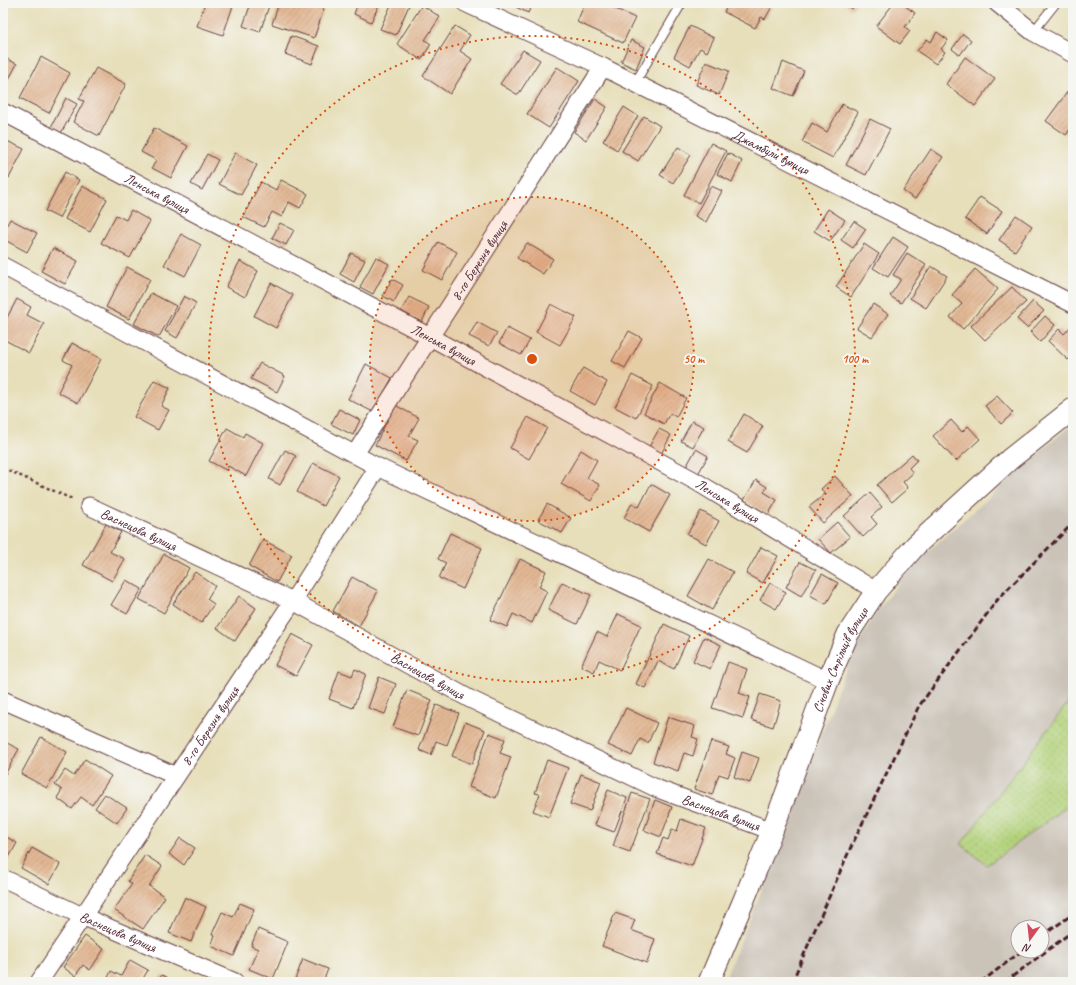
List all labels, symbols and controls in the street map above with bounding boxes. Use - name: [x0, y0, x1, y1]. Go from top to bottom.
- street label: Джамбули вулиця: [730, 125, 813, 179]
- street label: Ленська вулиця: [122, 169, 194, 218]
- street label: 8-го Березня вулиця: [447, 216, 512, 304]
- street label: Ленська вулиця: [408, 320, 480, 369]
- text: 50 m: [684, 351, 705, 367]
- text: 100 m: [842, 351, 869, 367]
- centre of rings: [525, 352, 539, 366]
- street label: Ленська вулиця: [693, 475, 763, 527]
- street label: Васнецова вулиця: [98, 504, 180, 555]
- street label: Січових Стрільців вулиця: [809, 603, 872, 715]
- street label: Васнецова вулиця: [388, 648, 468, 703]
- street label: 8-го Березня вулиця: [177, 682, 243, 769]
- street label: Васнецова вулиця: [680, 790, 763, 835]
- street label: Васнецова вулиця: [77, 908, 160, 956]
- north arrow: [1010, 919, 1050, 959]
- text: N: [1020, 940, 1033, 956]

